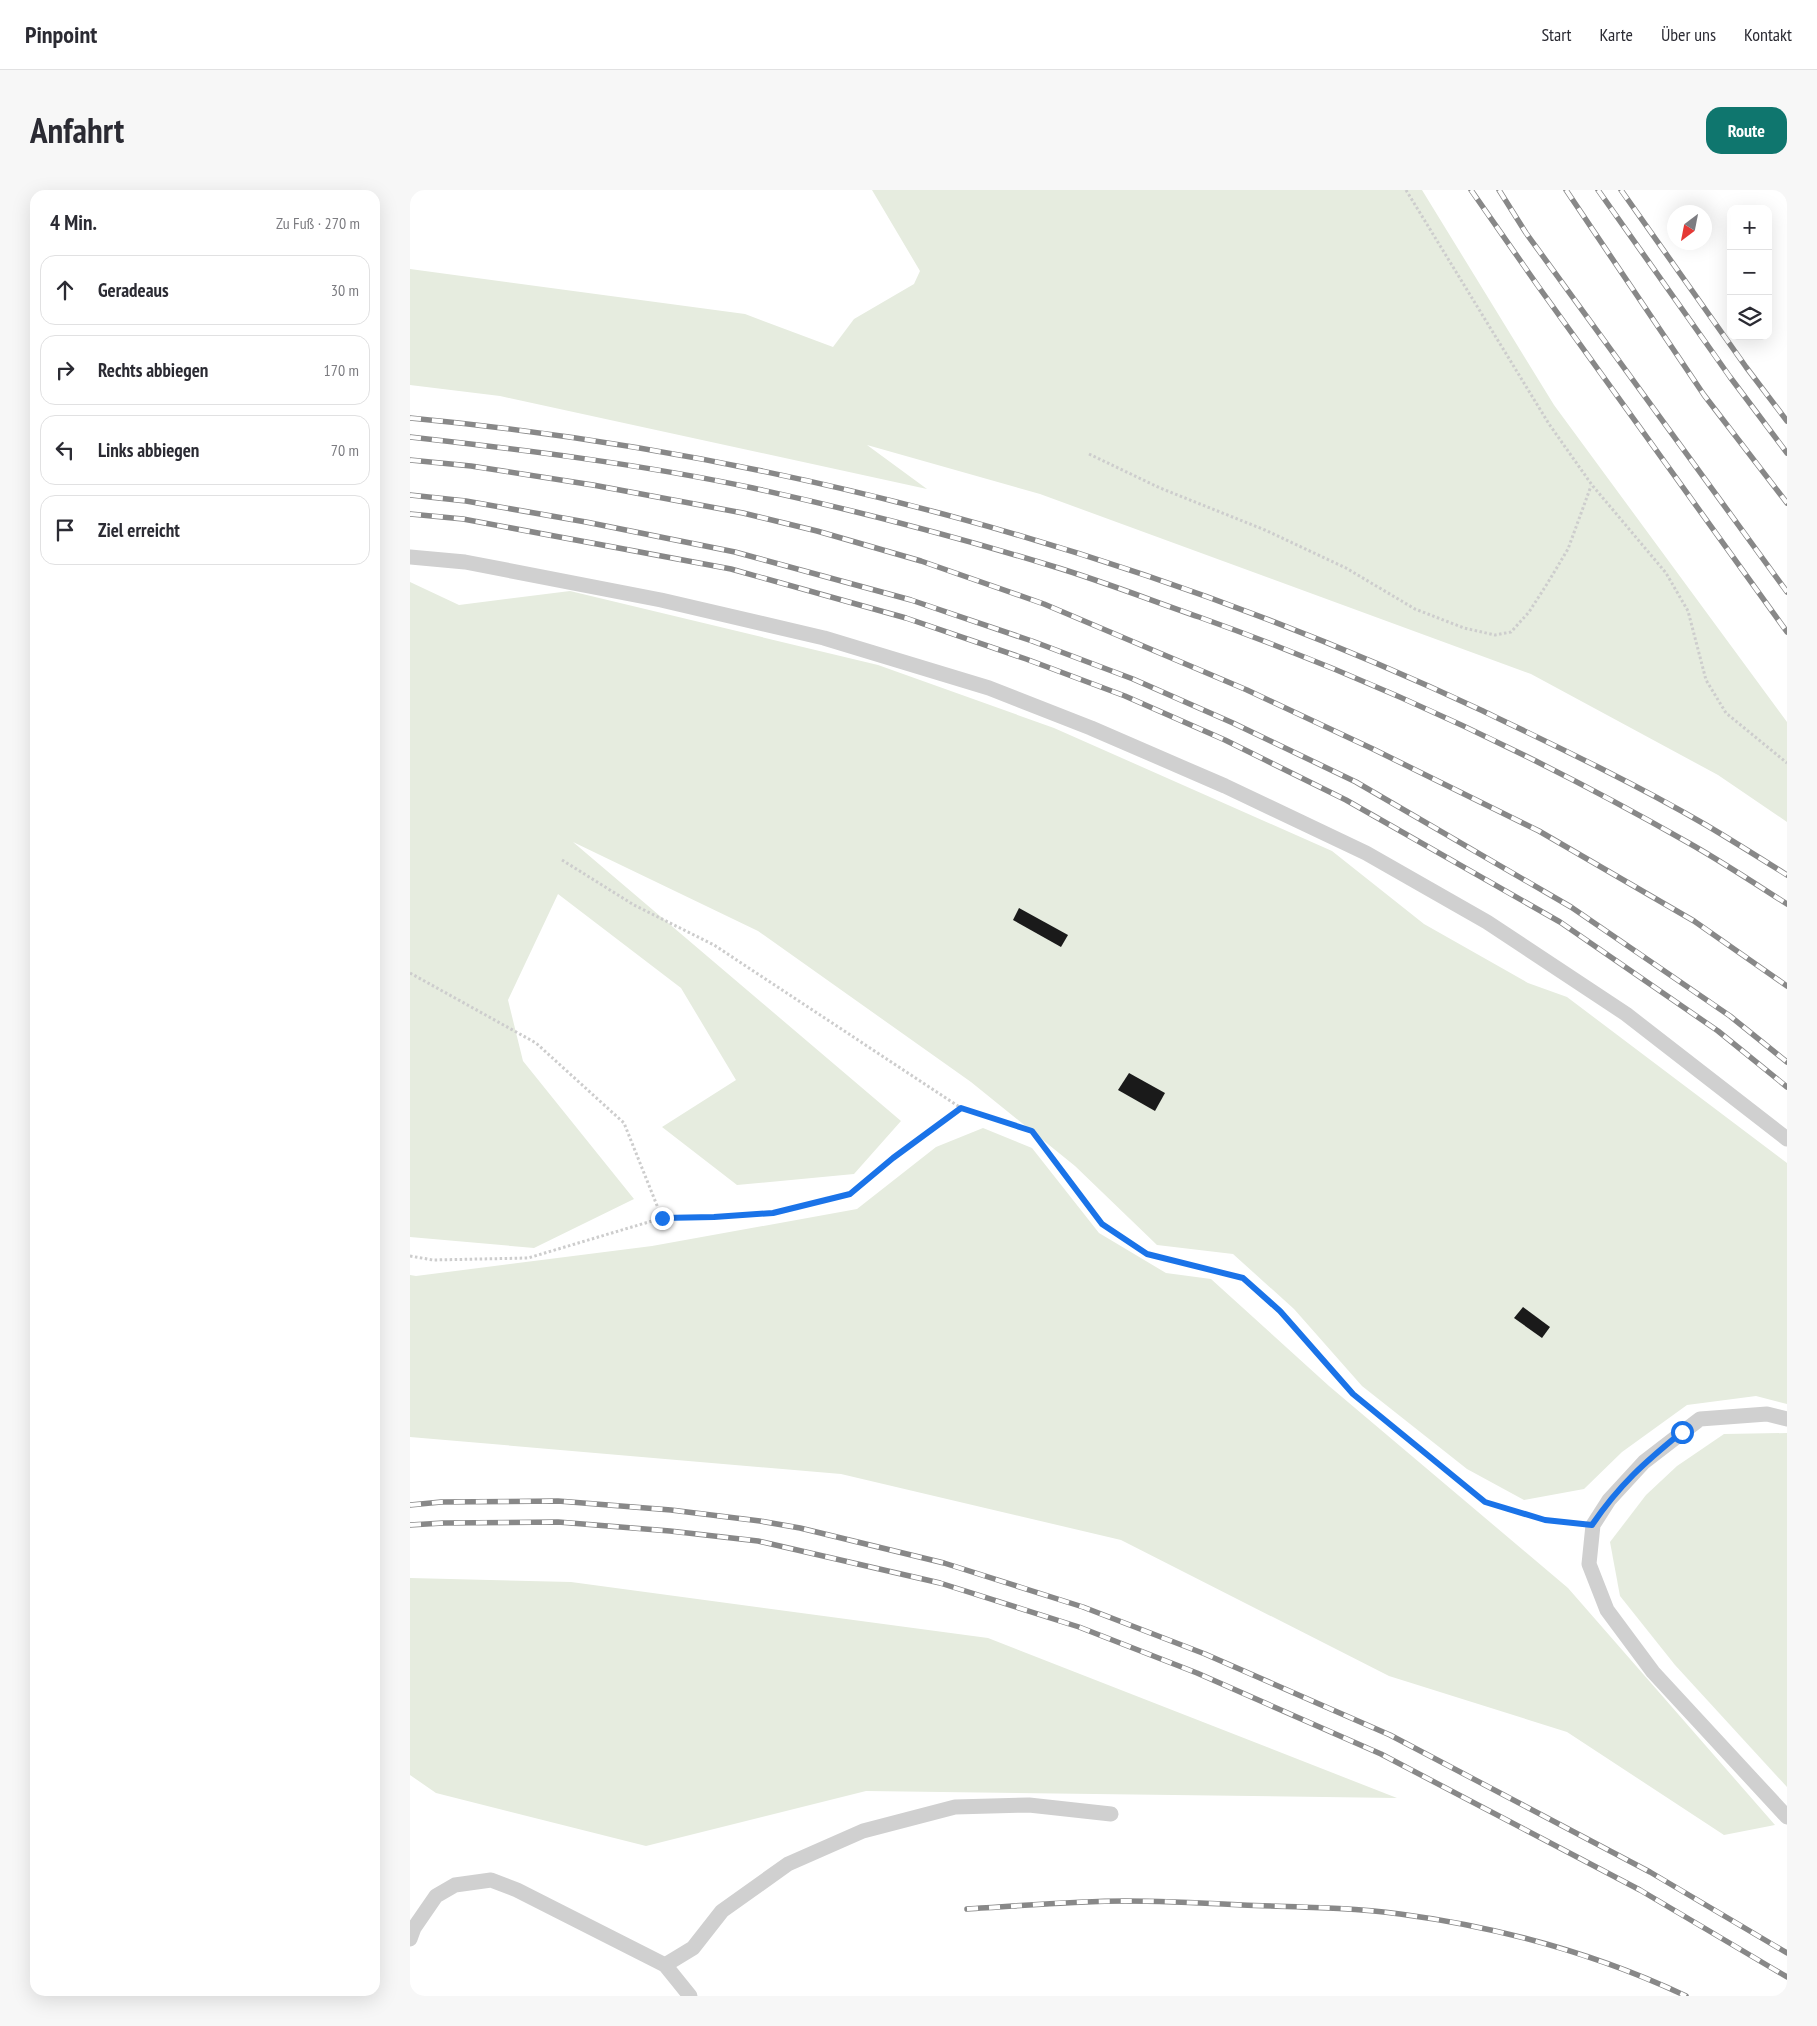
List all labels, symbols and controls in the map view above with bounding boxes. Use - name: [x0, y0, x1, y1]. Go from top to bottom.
- text: Pinpoint: [25, 19, 97, 50]
- text: Start: [1541, 23, 1572, 46]
- text: Karte: [1600, 23, 1633, 46]
- text: Über uns: [1661, 23, 1716, 46]
- text: Kontakt: [1744, 23, 1792, 46]
- text: Anfahrt: [30, 107, 124, 153]
- button: Route: [1706, 107, 1787, 154]
- north arrow: [1667, 205, 1712, 250]
- map controls: [1727, 205, 1772, 340]
- button: +: [1727, 205, 1772, 250]
- text: 4 Min.: [50, 209, 97, 236]
- text: Zu Fuß · 270 m: [276, 213, 360, 233]
- button: −: [1727, 250, 1772, 295]
- icon: ahead: [51, 276, 79, 304]
- text: Geradeaus: [98, 278, 169, 302]
- text: 30 m: [331, 280, 359, 300]
- button: layers: [1727, 295, 1772, 340]
- icon: right: [51, 356, 79, 384]
- text: Rechts abbiegen: [98, 358, 208, 382]
- text: 170 m: [324, 360, 359, 380]
- icon: left: [51, 436, 79, 464]
- text: Links abbiegen: [98, 438, 199, 462]
- text: 70 m: [331, 440, 359, 460]
- icon: arrive: [51, 516, 79, 544]
- text: Ziel erreicht: [98, 518, 180, 542]
- route end: [651, 1207, 674, 1230]
- route start: [1671, 1421, 1694, 1444]

